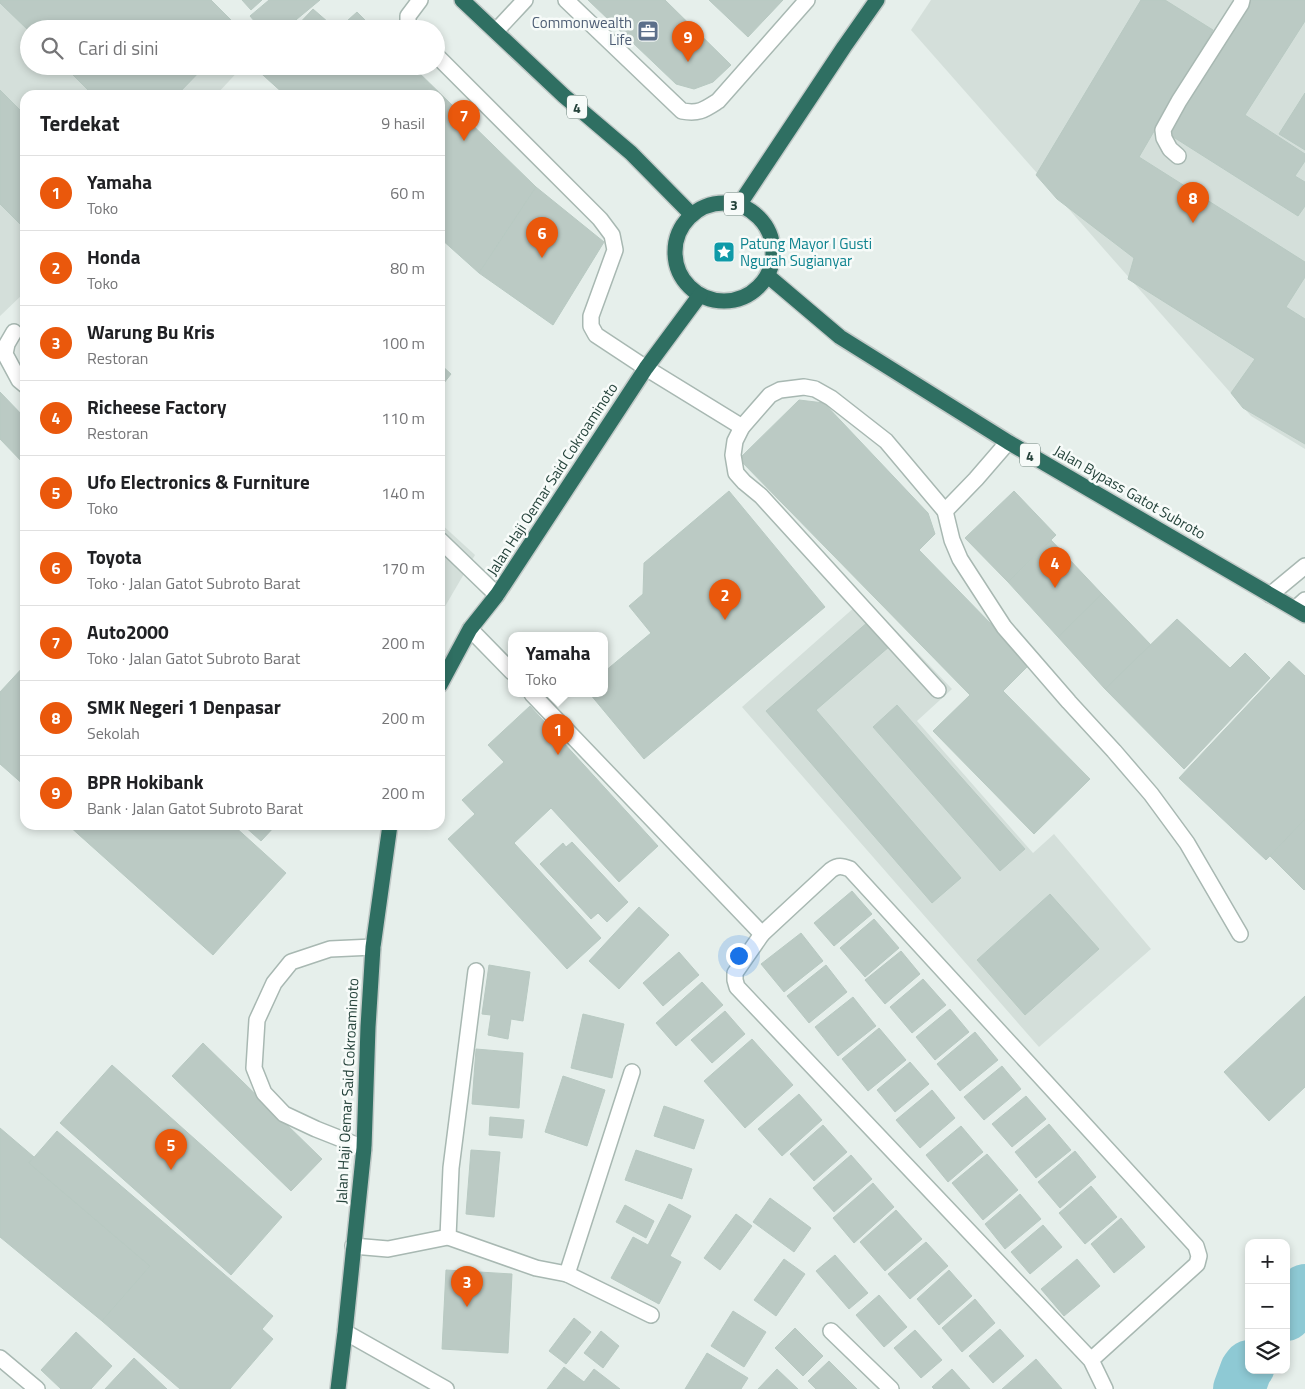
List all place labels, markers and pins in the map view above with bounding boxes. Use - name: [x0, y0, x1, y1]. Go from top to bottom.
- place label: Commonwealth Life: [532, 11, 632, 51]
- office icon: Commonwealth Life: [636, 19, 660, 43]
- pin: 9: [672, 21, 704, 62]
- pin: 7: [448, 100, 480, 141]
- pin: 8: [1177, 182, 1209, 223]
- pin: 6: [526, 217, 558, 258]
- place label: Patung Mayor I Gusti Ngurah Sugianyar: [740, 232, 872, 272]
- place icon: Patung Mayor I Gusti Ngurah Sugianyar: [712, 240, 736, 264]
- pin: 4: [1039, 547, 1071, 588]
- pin: 2: [709, 579, 741, 620]
- pin: 1: [542, 714, 574, 755]
- pin: 5: [155, 1129, 187, 1170]
- pin: 3: [451, 1266, 483, 1307]

